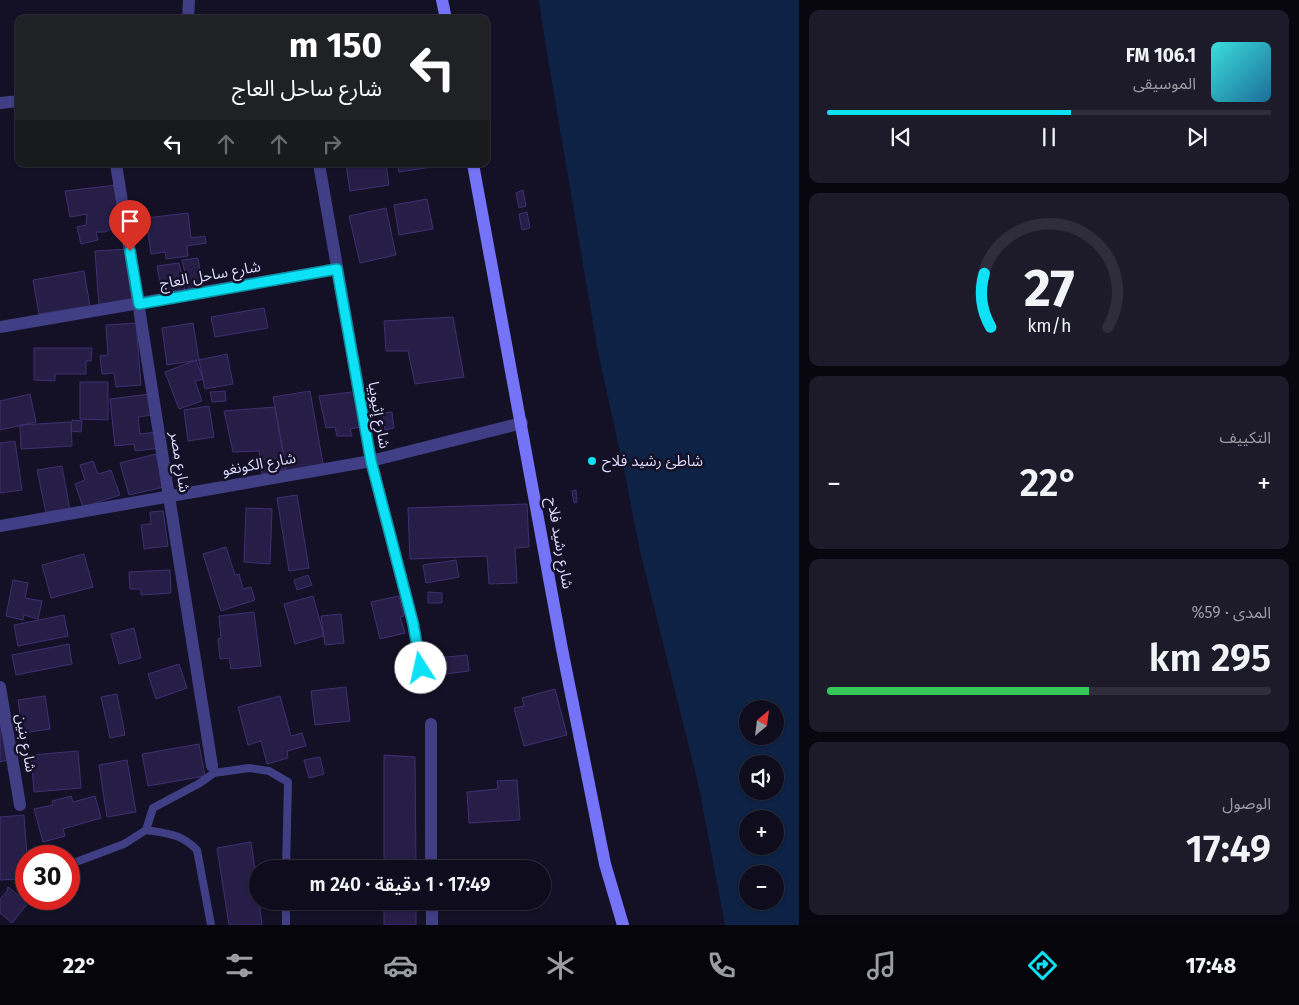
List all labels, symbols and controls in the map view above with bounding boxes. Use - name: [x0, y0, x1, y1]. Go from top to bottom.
- text: 150 m: [289, 24, 382, 66]
- icon: left: [400, 35, 465, 100]
- text: 106.1 FM: [1126, 44, 1196, 67]
- text: الموسيقى: [1133, 74, 1196, 93]
- text: شارع ساحل العاج: [232, 75, 382, 102]
- icon: previous: [887, 123, 915, 151]
- icon: pause: [1035, 123, 1063, 151]
- icon: next: [1183, 123, 1211, 151]
- icon: left: [159, 130, 187, 158]
- icon: ahead: [212, 130, 240, 158]
- icon: ahead: [265, 130, 293, 158]
- icon: right: [318, 130, 346, 158]
- pin: [109, 200, 151, 251]
- icon: arrive: [116, 207, 144, 235]
- street label: شارع ساحل العاج: [158, 257, 263, 296]
- text: 27: [1024, 257, 1074, 320]
- text: km/h: [1027, 315, 1071, 337]
- street label: شارع إثيوبيا: [361, 380, 394, 451]
- text: التكييف: [1219, 428, 1271, 447]
- street label: شارع مصر: [163, 429, 194, 494]
- street label: شارع الكونغو: [221, 449, 298, 482]
- place label: شاطئ رشيد فلاح: [602, 452, 703, 473]
- marker: شاطئ رشيد فلاح: [586, 455, 598, 467]
- text: 22°: [1020, 460, 1078, 506]
- text: −: [827, 467, 841, 500]
- text: +: [1257, 467, 1271, 500]
- street label: شارع رشيد فلاح: [540, 496, 577, 591]
- text: المدى · 59%: [1191, 603, 1271, 622]
- text: 295 km: [1149, 635, 1271, 681]
- position arrow: [394, 641, 446, 693]
- north arrow: [739, 700, 784, 745]
- map controls: [739, 700, 784, 910]
- street label: شارع بنين: [9, 712, 40, 774]
- button: sound: [739, 755, 784, 800]
- text: الوصول: [1222, 794, 1271, 813]
- button: +: [739, 810, 784, 855]
- text: 17:49: [1186, 826, 1271, 872]
- speed limit sign: 30: [15, 845, 80, 910]
- button: −: [739, 865, 784, 910]
- text: 17:49 · 1 دقيقة · 240 m: [309, 873, 491, 896]
- icon: filters: [222, 948, 257, 983]
- icon: car: [383, 948, 418, 983]
- icon: climate: [543, 948, 578, 983]
- icon: phone: [704, 948, 739, 983]
- icon: music: [864, 948, 899, 983]
- icon: directions: [1025, 948, 1060, 983]
- text: 22°: [63, 952, 97, 979]
- text: 17:48: [1185, 952, 1236, 979]

